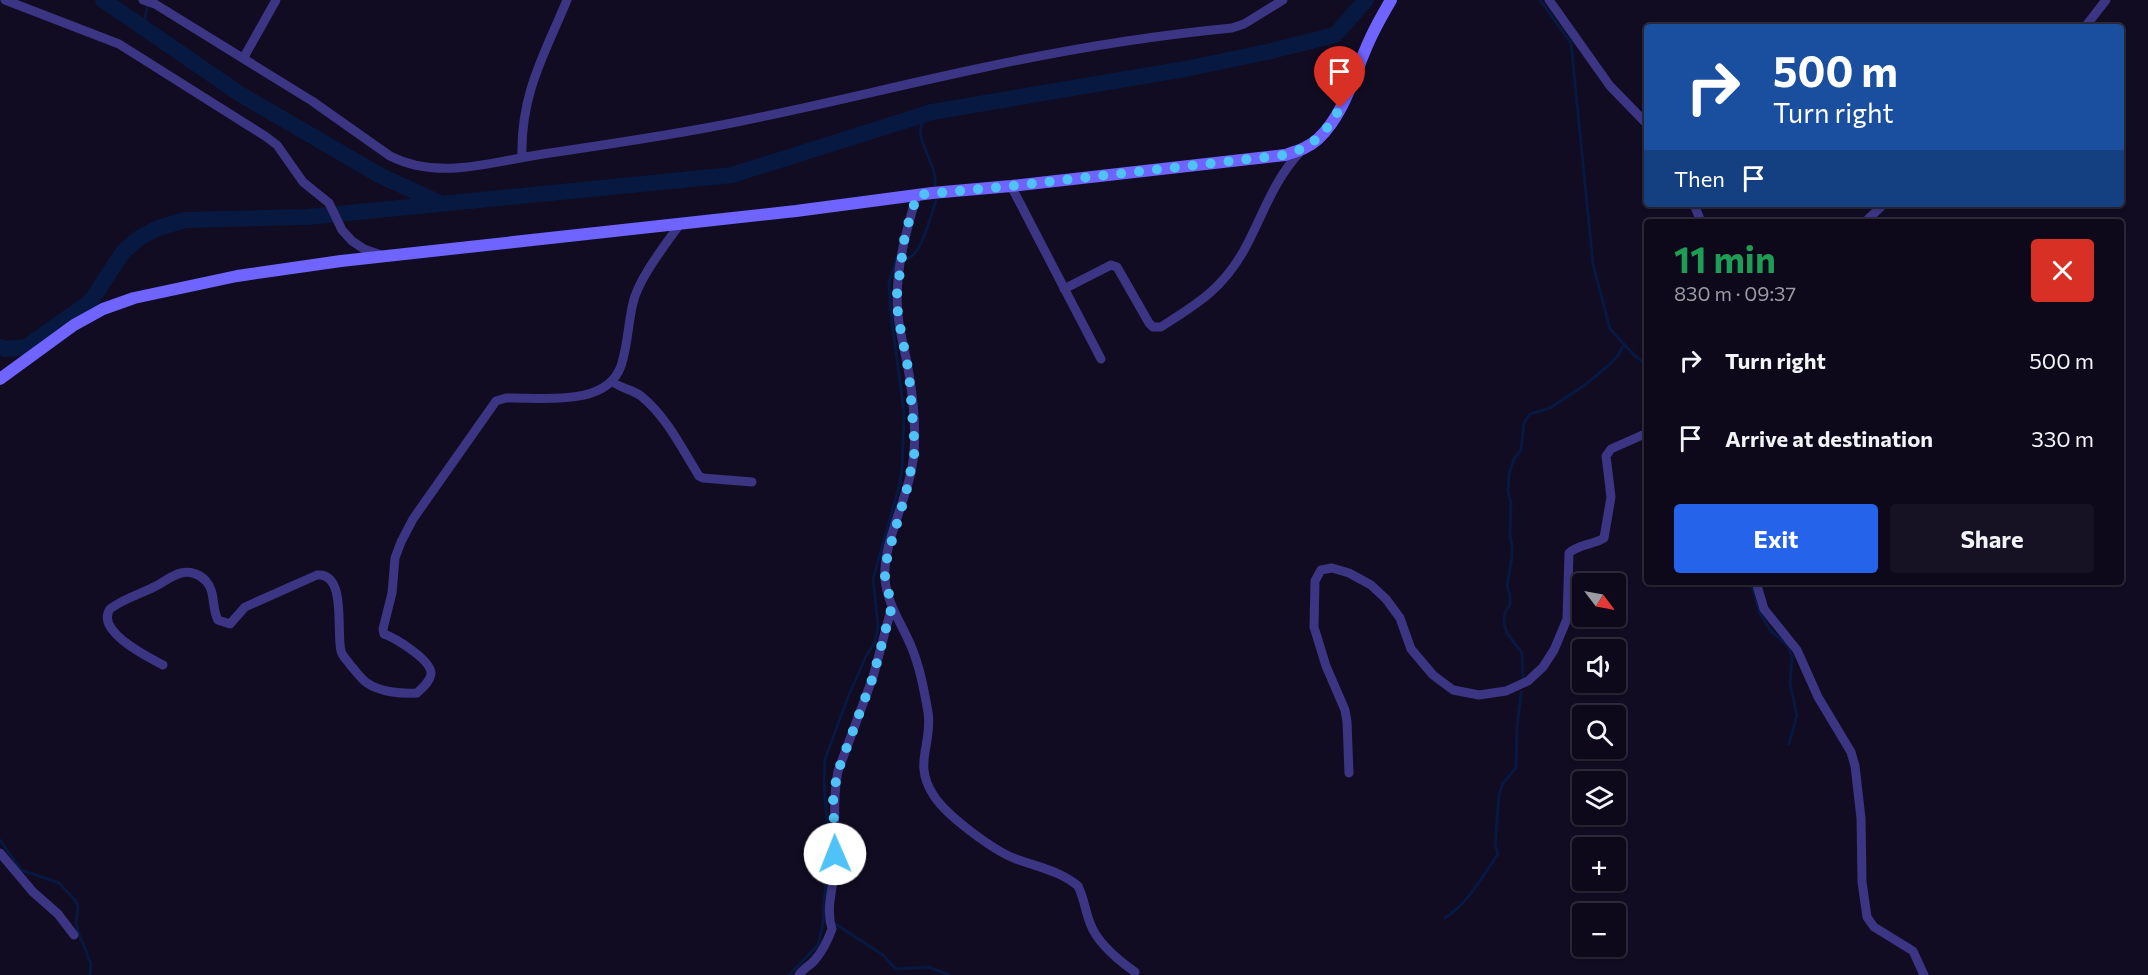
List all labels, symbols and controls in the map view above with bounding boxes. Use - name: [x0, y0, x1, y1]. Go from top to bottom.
- text: 500 m: [1773, 44, 1898, 96]
- pin: [1314, 46, 1365, 108]
- icon: right: [1674, 48, 1752, 126]
- icon: arrive: [1323, 55, 1356, 88]
- text: Turn right: [1773, 96, 1893, 129]
- icon: arrive: [1737, 162, 1770, 195]
- text: Then: [1674, 165, 1725, 192]
- text: 11 min: [1674, 236, 1776, 280]
- button: close: [2031, 239, 2094, 302]
- text: 830 m · 09:37: [1674, 281, 1796, 305]
- icon: right: [1674, 344, 1707, 377]
- text: Turn right: [1725, 347, 1826, 374]
- text: 500 m: [2029, 347, 2094, 374]
- icon: arrive: [1674, 422, 1707, 455]
- text: Arrive at destination: [1725, 425, 1933, 452]
- text: 330 m: [2031, 425, 2094, 452]
- button: Exit: [1674, 504, 1878, 573]
- button: Share: [1890, 504, 2094, 573]
- north arrow: [1572, 573, 1626, 627]
- map controls: [1572, 573, 1626, 957]
- button: sound: [1572, 639, 1626, 693]
- button: search: [1572, 705, 1626, 759]
- button: layers: [1572, 771, 1626, 825]
- position arrow: [803, 822, 867, 886]
- button: +: [1572, 837, 1626, 891]
- button: −: [1572, 903, 1626, 957]

